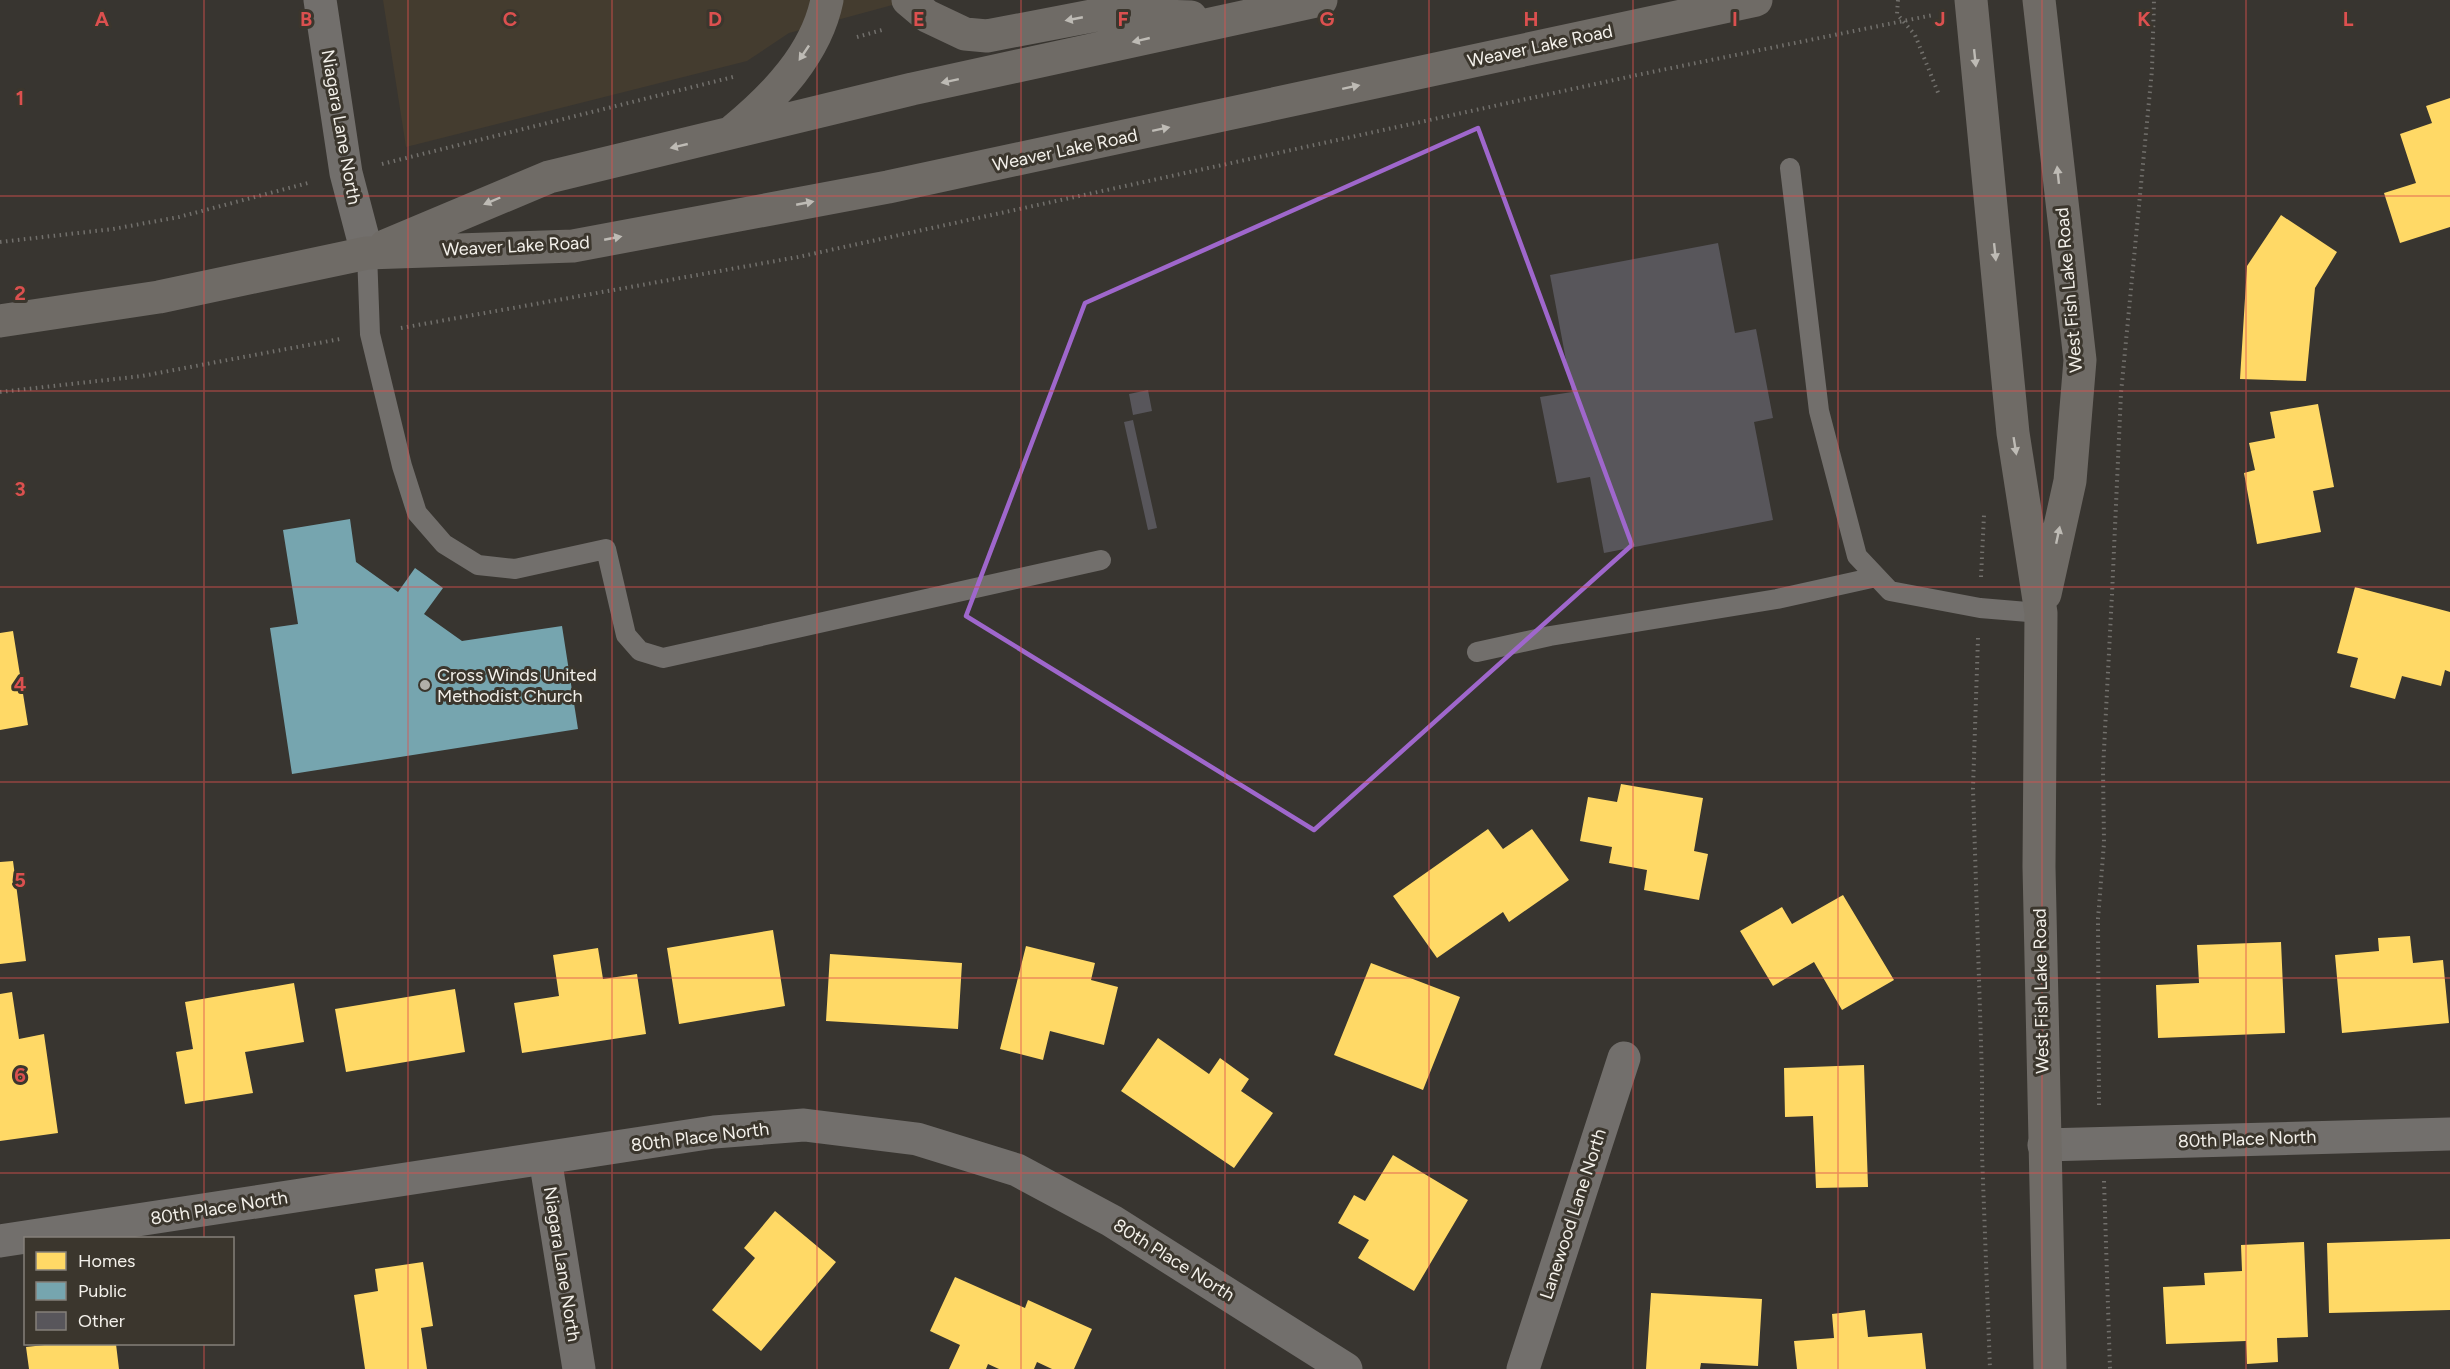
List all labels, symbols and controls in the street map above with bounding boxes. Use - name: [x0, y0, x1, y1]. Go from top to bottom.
- text: A: [95, 7, 110, 31]
- text: B: [300, 7, 312, 31]
- text: C: [503, 7, 517, 31]
- text: D: [708, 7, 722, 31]
- text: E: [913, 7, 925, 31]
- text: F: [1117, 7, 1129, 31]
- text: G: [1320, 7, 1335, 31]
- text: H: [1524, 7, 1539, 31]
- text: I: [1732, 7, 1738, 31]
- text: J: [1934, 7, 1946, 31]
- text: K: [2137, 7, 2151, 31]
- text: L: [2343, 7, 2354, 31]
- one-way arrow: [1065, 15, 1084, 24]
- street label: Weaver Lake Road: [1465, 20, 1615, 72]
- one-way arrow: [1131, 36, 1150, 45]
- one-way arrow: [799, 45, 810, 61]
- street label: Niagara Lane North: [317, 48, 365, 206]
- one-way arrow: [1970, 49, 1980, 68]
- one-way arrow: [940, 77, 959, 86]
- one-way arrow: [1342, 82, 1360, 92]
- text: 1: [16, 86, 24, 110]
- street label: Weaver Lake Road: [990, 124, 1140, 176]
- one-way arrow: [1151, 124, 1170, 134]
- one-way arrow: [669, 141, 688, 151]
- one-way arrow: [2053, 166, 2063, 185]
- one-way arrow: [483, 196, 501, 206]
- one-way arrow: [796, 198, 815, 207]
- street label: West Fish Lake Road: [2051, 207, 2087, 373]
- street label: Weaver Lake Road: [442, 231, 590, 261]
- one-way arrow: [604, 233, 623, 242]
- one-way arrow: [1990, 243, 2000, 262]
- text: 2: [14, 281, 26, 305]
- one-way arrow: [2011, 437, 2020, 456]
- text: 3: [14, 477, 26, 501]
- one-way arrow: [2054, 526, 2063, 545]
- place label: Cross Winds United Methodist Church: [437, 664, 597, 707]
- text: 4: [14, 672, 27, 696]
- marker: Cross Winds United Methodist Church: [418, 678, 432, 692]
- text: 5: [14, 868, 26, 892]
- street label: West Fish Lake Road: [2029, 908, 2053, 1074]
- text: 6: [14, 1063, 26, 1087]
- street label: 80th Place North: [630, 1118, 770, 1156]
- street label: Lanewood Lane North: [1535, 1126, 1611, 1302]
- street label: 80th Place North: [2177, 1126, 2317, 1152]
- street label: Niagara Lane North: [539, 1185, 585, 1343]
- street label: 80th Place North: [149, 1186, 289, 1230]
- street label: 80th Place North: [1109, 1214, 1239, 1306]
- legend: [24, 1237, 234, 1345]
- text: Homes: [78, 1250, 136, 1272]
- text: Public: [78, 1280, 127, 1302]
- text: Other: [78, 1310, 125, 1332]

